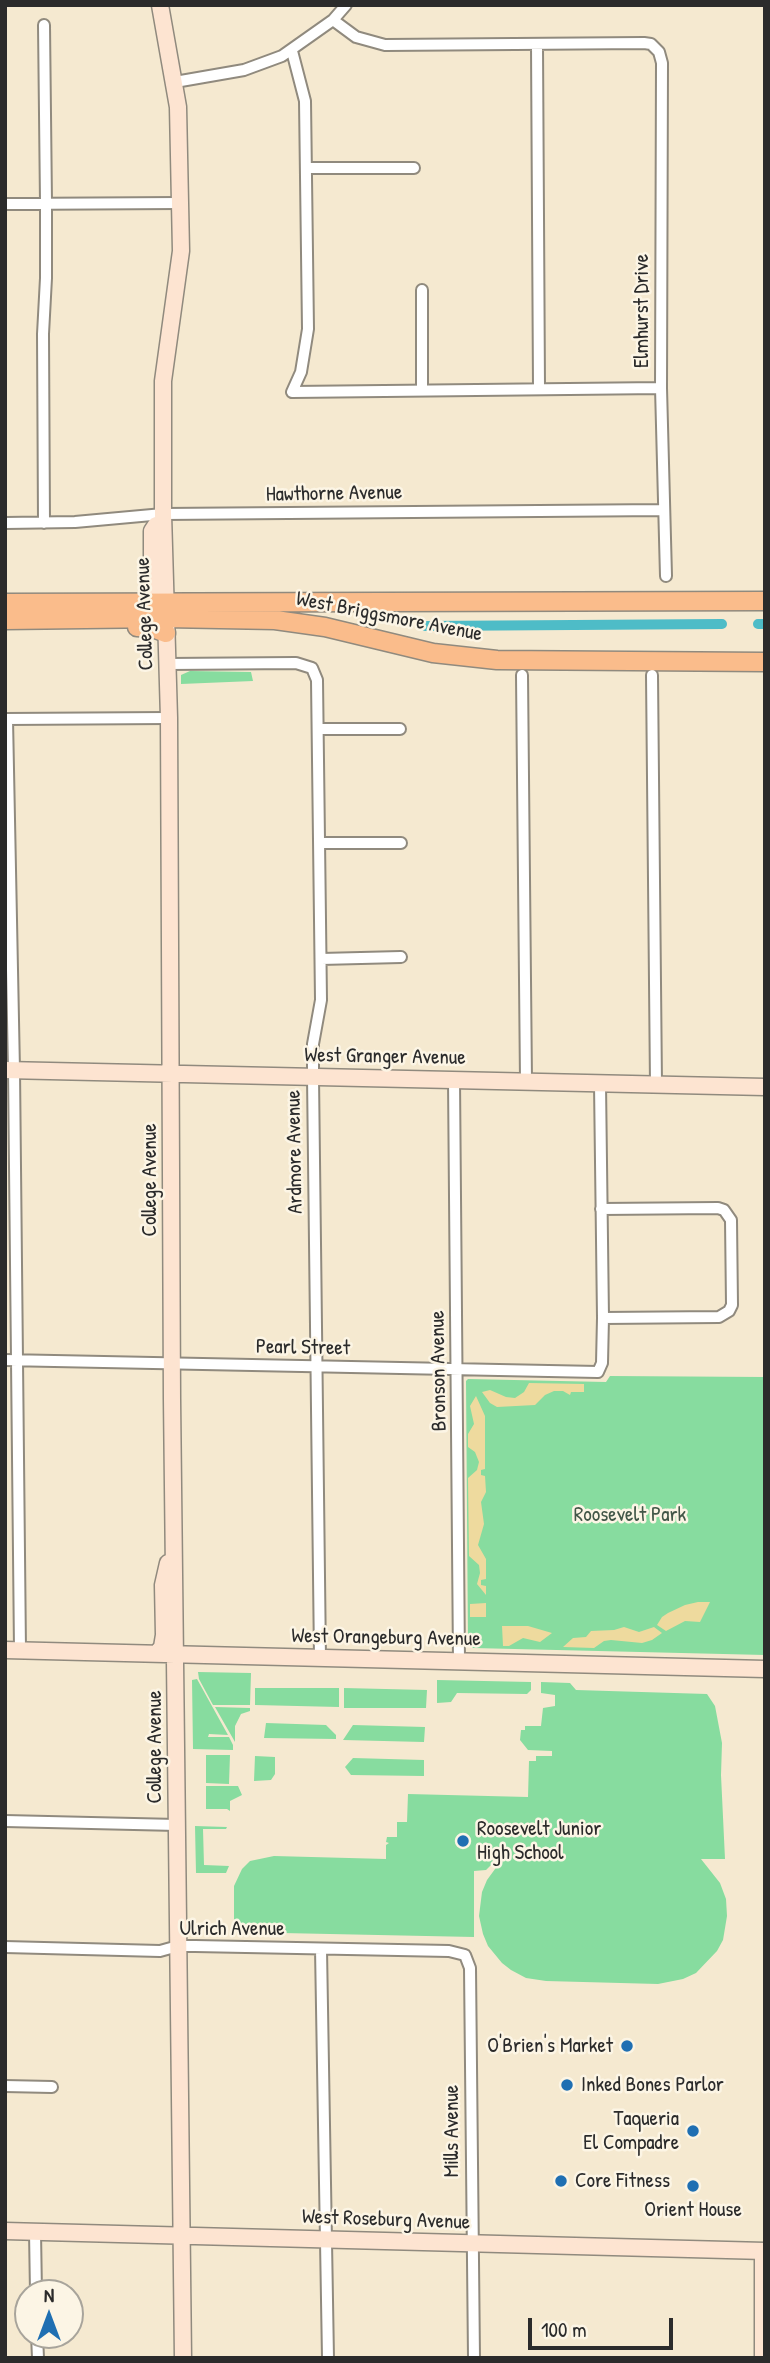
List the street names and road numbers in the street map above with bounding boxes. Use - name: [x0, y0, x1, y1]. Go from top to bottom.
- street label: Elmhurst Drive: [629, 254, 655, 368]
- street label: Hawthorne Avenue: [266, 480, 402, 508]
- street label: College Avenue: [130, 557, 160, 671]
- street label: West Briggsmore Avenue: [294, 587, 484, 647]
- street label: West Granger Avenue: [304, 1043, 466, 1071]
- street label: Ardmore Avenue: [281, 1090, 309, 1214]
- street label: College Avenue: [137, 1123, 163, 1237]
- street label: Bronson Avenue: [425, 1310, 453, 1432]
- street label: Pearl Street: [256, 1335, 350, 1361]
- street label: West Orangeburg Avenue: [291, 1624, 481, 1652]
- street label: College Avenue: [142, 1690, 168, 1804]
- street label: Ulrich Avenue: [180, 1916, 284, 1942]
- street label: Mills Avenue: [439, 2085, 465, 2177]
- street label: West Roseburg Avenue: [301, 2204, 471, 2236]

